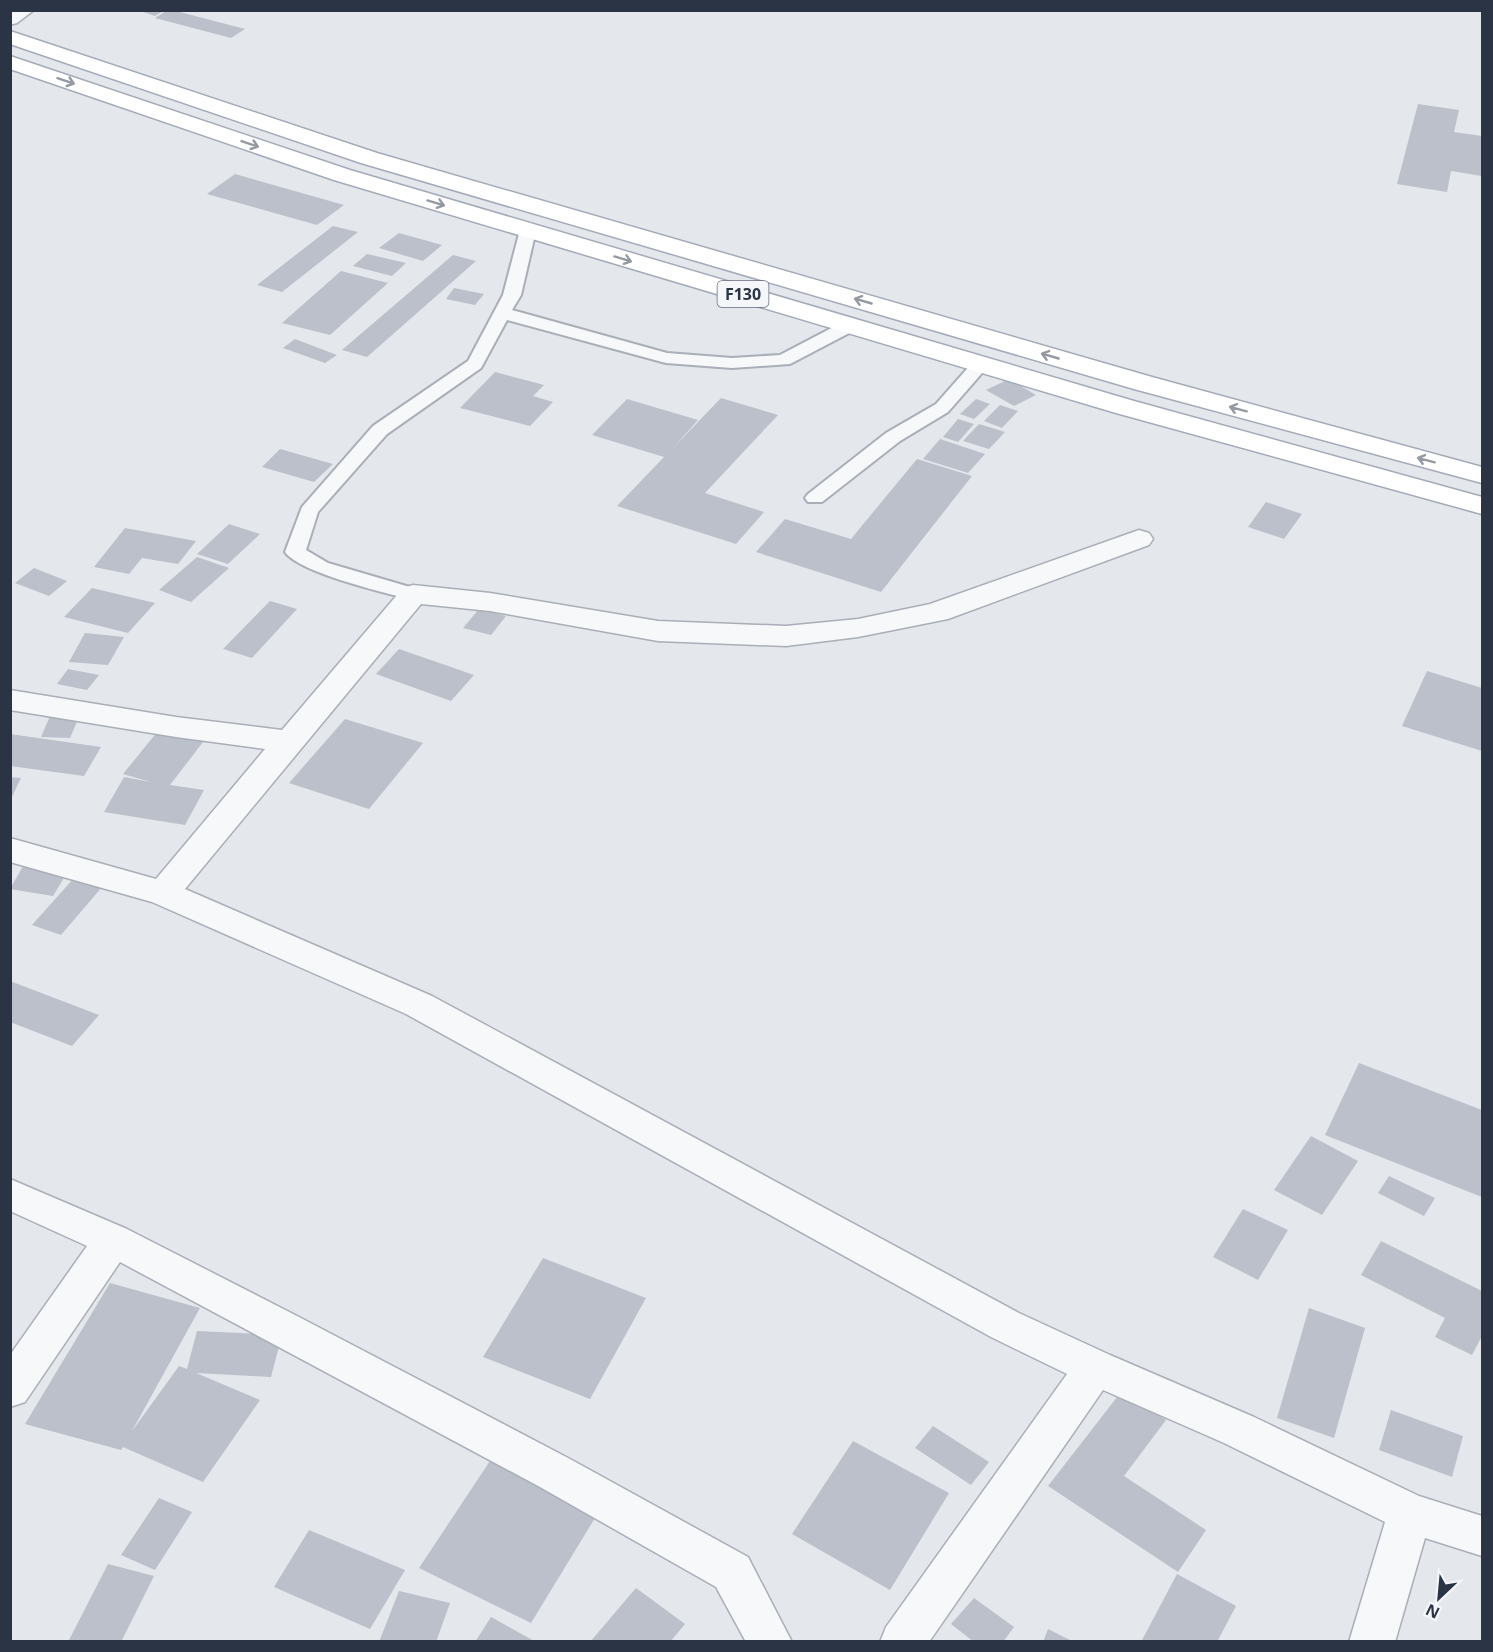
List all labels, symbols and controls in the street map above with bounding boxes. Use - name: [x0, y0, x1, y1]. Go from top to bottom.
- one-way arrow: [56, 76, 75, 87]
- one-way arrow: [240, 139, 259, 150]
- one-way arrow: [426, 198, 445, 209]
- one-way arrow: [613, 254, 632, 265]
- road number: F130: [718, 281, 768, 307]
- one-way arrow: [854, 295, 873, 306]
- one-way arrow: [1041, 350, 1060, 361]
- one-way arrow: [1229, 403, 1248, 414]
- one-way arrow: [1417, 454, 1436, 465]
- north arrow: [1409, 1568, 1469, 1628]
- text: N: [1422, 1599, 1443, 1624]

